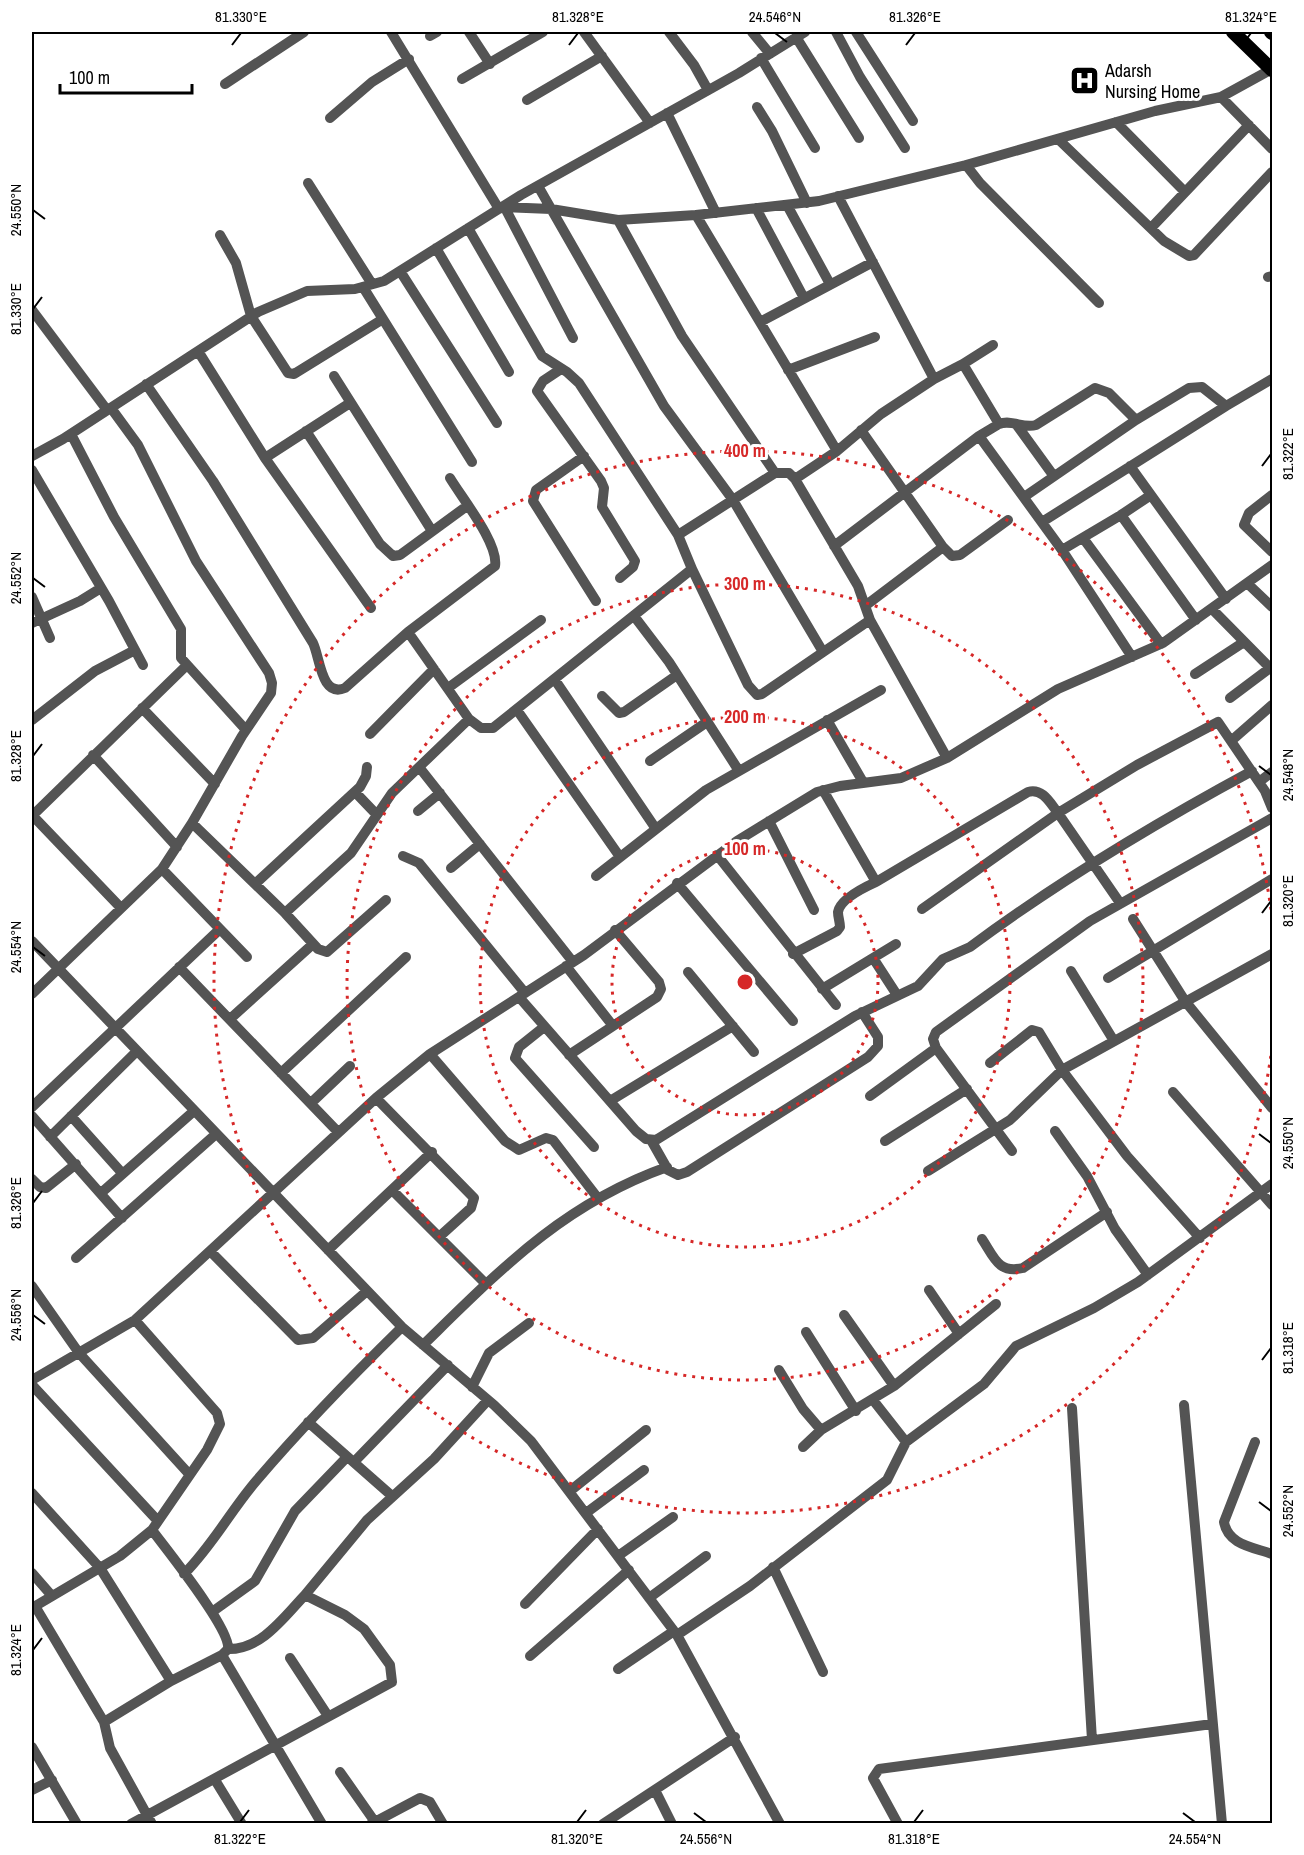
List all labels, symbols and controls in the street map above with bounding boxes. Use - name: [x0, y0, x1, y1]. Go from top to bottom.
- text: 81.330°E: [215, 6, 267, 27]
- text: 81.328°E: [552, 6, 604, 27]
- text: 24.546°N: [749, 6, 801, 27]
- text: 81.326°E: [889, 6, 941, 27]
- text: 81.324°E: [1225, 6, 1277, 27]
- scale bar: [60, 57, 192, 95]
- place label: Adarsh Nursing Home: [1104, 58, 1200, 104]
- hospital icon: Adarsh Nursing Home: [1068, 64, 1100, 96]
- text: 100 m: [69, 65, 110, 90]
- text: 24.550°N: [5, 184, 26, 236]
- text: 81.330°E: [5, 283, 26, 335]
- text: 81.322°E: [1277, 428, 1298, 480]
- text: 400 m: [724, 438, 766, 463]
- text: 24.552°N: [5, 552, 26, 604]
- text: 300 m: [724, 571, 766, 596]
- text: 200 m: [724, 704, 766, 729]
- text: 81.328°E: [5, 730, 26, 782]
- text: 24.548°N: [1277, 749, 1298, 801]
- text: 100 m: [724, 836, 766, 861]
- text: 81.320°E: [1277, 875, 1298, 927]
- text: 24.554°N: [5, 921, 26, 973]
- centre of rings: [735, 972, 755, 992]
- text: 24.550°N: [1277, 1117, 1298, 1169]
- text: 81.326°E: [5, 1177, 26, 1229]
- text: 24.556°N: [5, 1289, 26, 1341]
- text: 81.318°E: [1277, 1322, 1298, 1374]
- text: 24.552°N: [1277, 1485, 1298, 1537]
- text: 81.324°E: [5, 1624, 26, 1676]
- text: 81.322°E: [214, 1828, 266, 1849]
- text: 81.320°E: [551, 1828, 603, 1849]
- text: 24.556°N: [680, 1828, 732, 1849]
- text: 81.318°E: [888, 1828, 940, 1849]
- text: 24.554°N: [1169, 1828, 1221, 1849]

